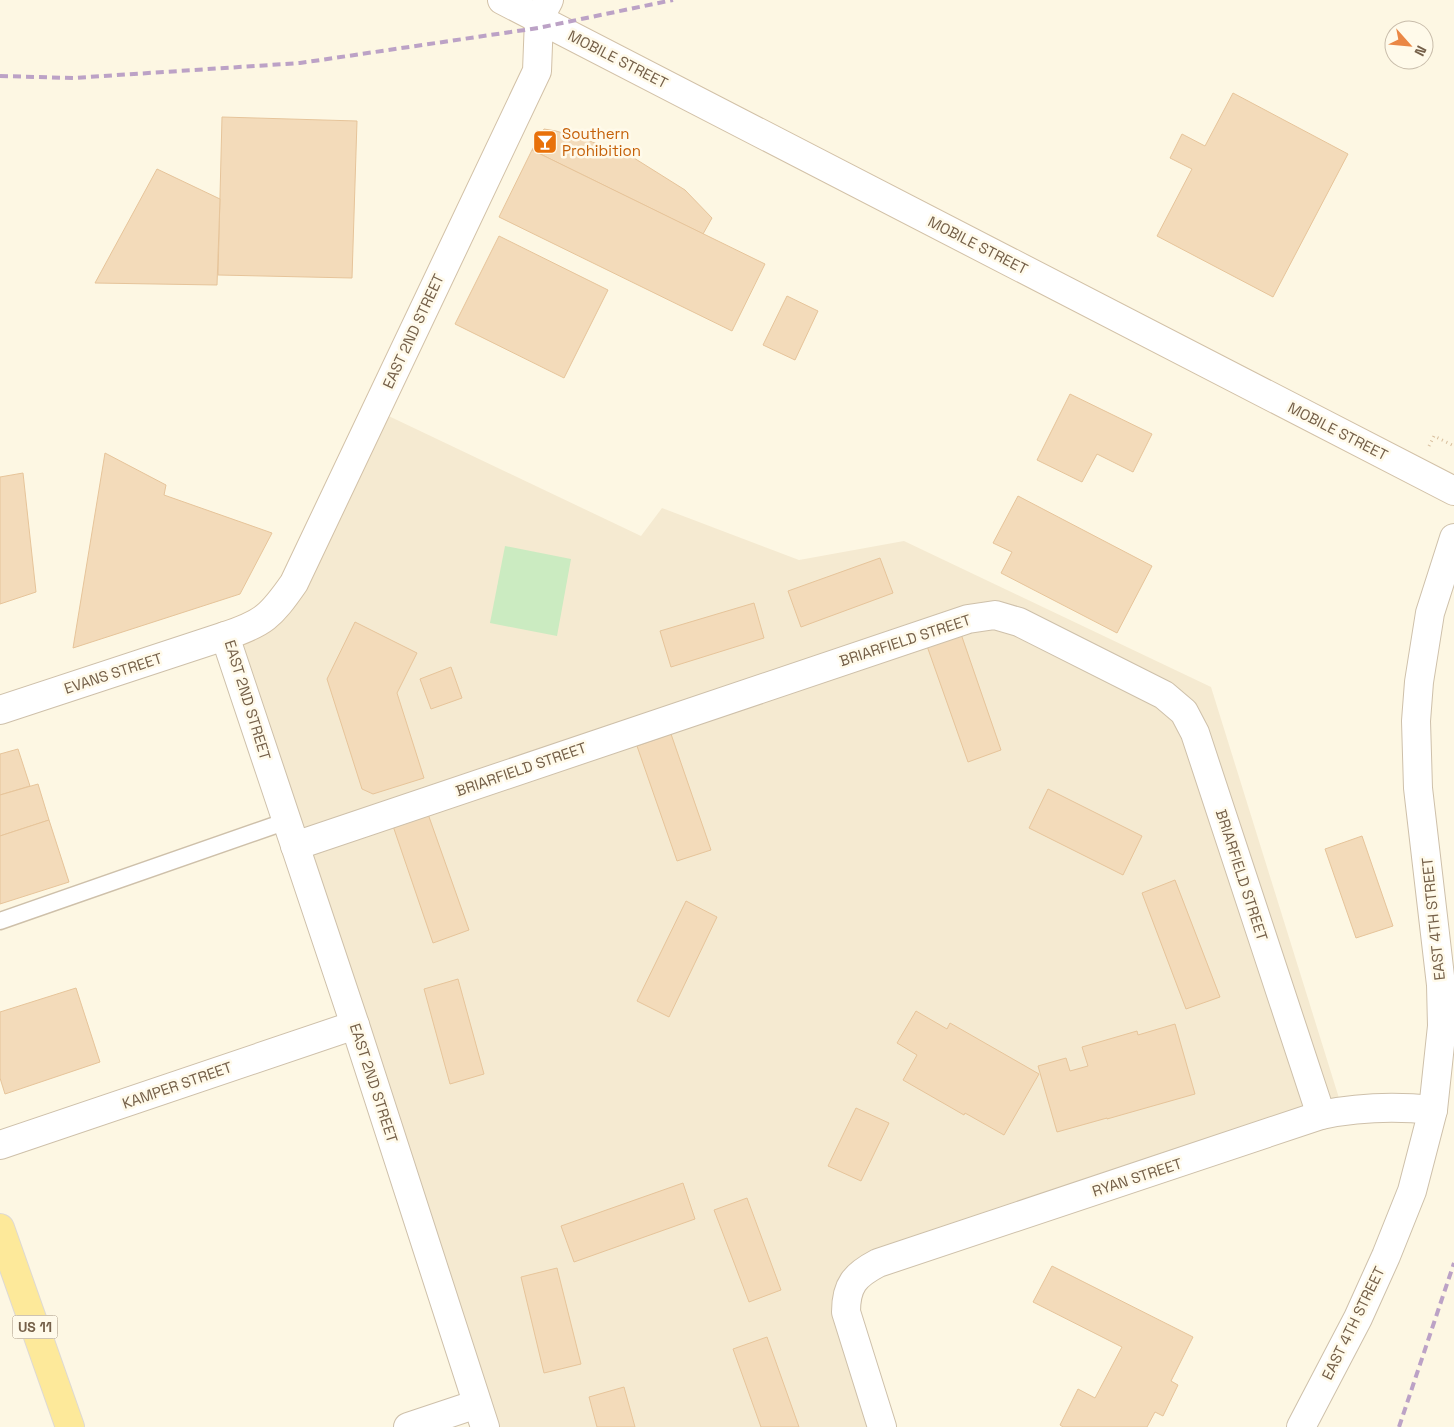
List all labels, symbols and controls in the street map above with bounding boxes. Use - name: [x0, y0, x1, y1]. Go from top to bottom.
- north arrow: [1384, 20, 1434, 70]
- street label: MOBILE STREET: [565, 26, 671, 92]
- text: N: [1410, 43, 1431, 59]
- place label: Southern Prohibition: [562, 124, 641, 160]
- bar icon: Southern Prohibition: [532, 129, 558, 155]
- street label: MOBILE STREET: [925, 212, 1031, 278]
- street label: EAST 2ND STREET: [378, 270, 448, 391]
- street label: MOBILE STREET: [1285, 398, 1391, 464]
- street label: BRIARFIELD STREET: [837, 610, 973, 670]
- street label: EAST 2ND STREET: [221, 638, 275, 762]
- street label: EVANS STREET: [61, 648, 165, 698]
- street label: BRIARFIELD STREET: [453, 738, 589, 800]
- street label: BRIARFIELD STREET: [1212, 807, 1272, 943]
- street label: EAST 4TH STREET: [1417, 856, 1449, 981]
- street label: EAST 2ND STREET: [346, 1021, 402, 1145]
- street label: KAMPER STREET: [119, 1057, 235, 1113]
- street label: RYAN STREET: [1090, 1153, 1184, 1200]
- street label: EAST 4TH STREET: [1317, 1263, 1389, 1383]
- road number: US 11: [12, 1315, 58, 1338]

